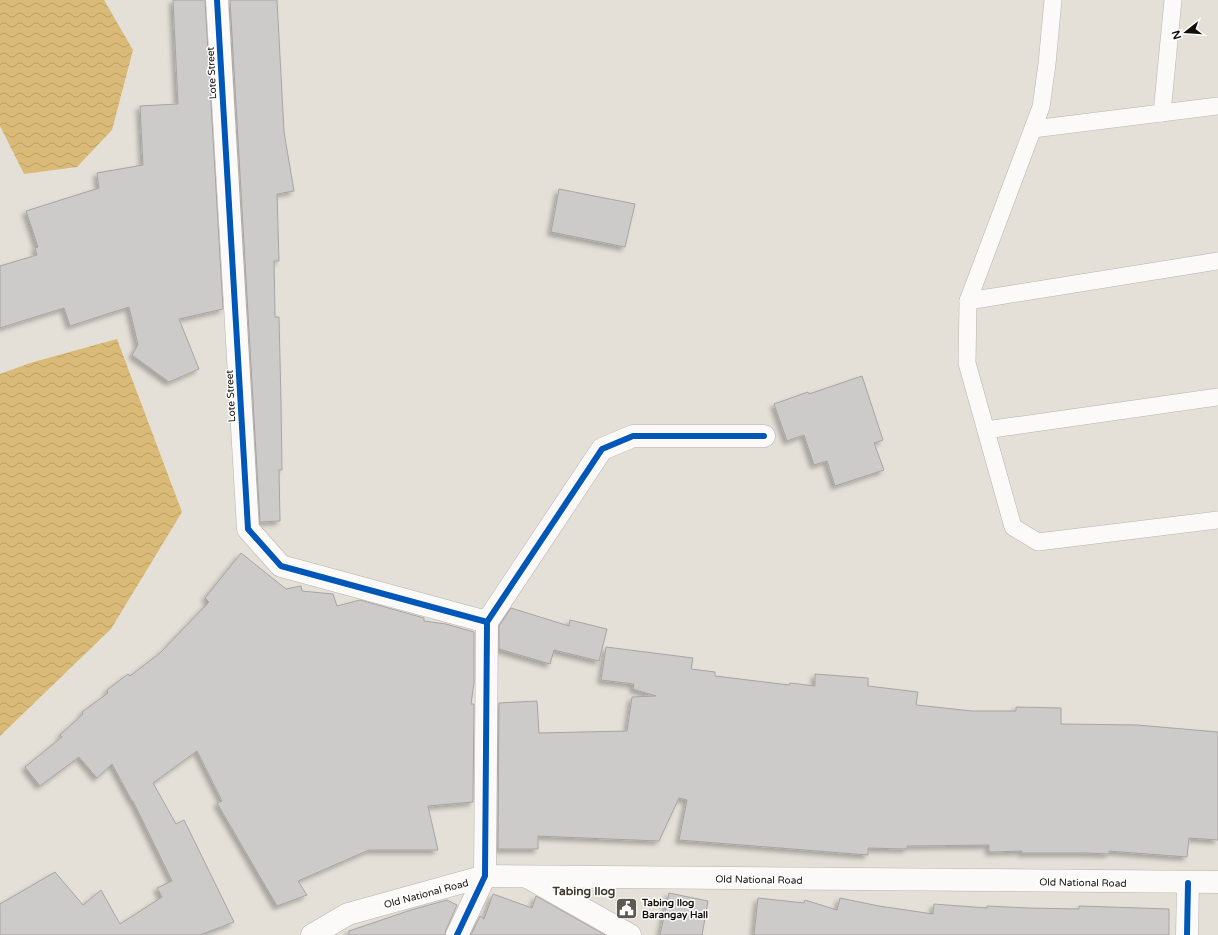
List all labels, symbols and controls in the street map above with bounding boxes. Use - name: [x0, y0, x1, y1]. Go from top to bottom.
- north arrow: [1166, 12, 1206, 52]
- text: N: [1169, 29, 1184, 41]
- street label: Lote Street: [205, 46, 219, 99]
- street label: Lote Street: [224, 369, 238, 422]
- street label: Old National Road: [715, 873, 803, 887]
- street label: Old National Road: [1039, 876, 1127, 890]
- street label: Old National Road: [383, 877, 470, 911]
- district label: Tabing Ilog: [552, 884, 615, 899]
- public building icon: Tabing Ilog Barangay Hall: [614, 895, 640, 921]
- place label: Tabing Ilog Barangay Hall: [641, 897, 708, 921]

